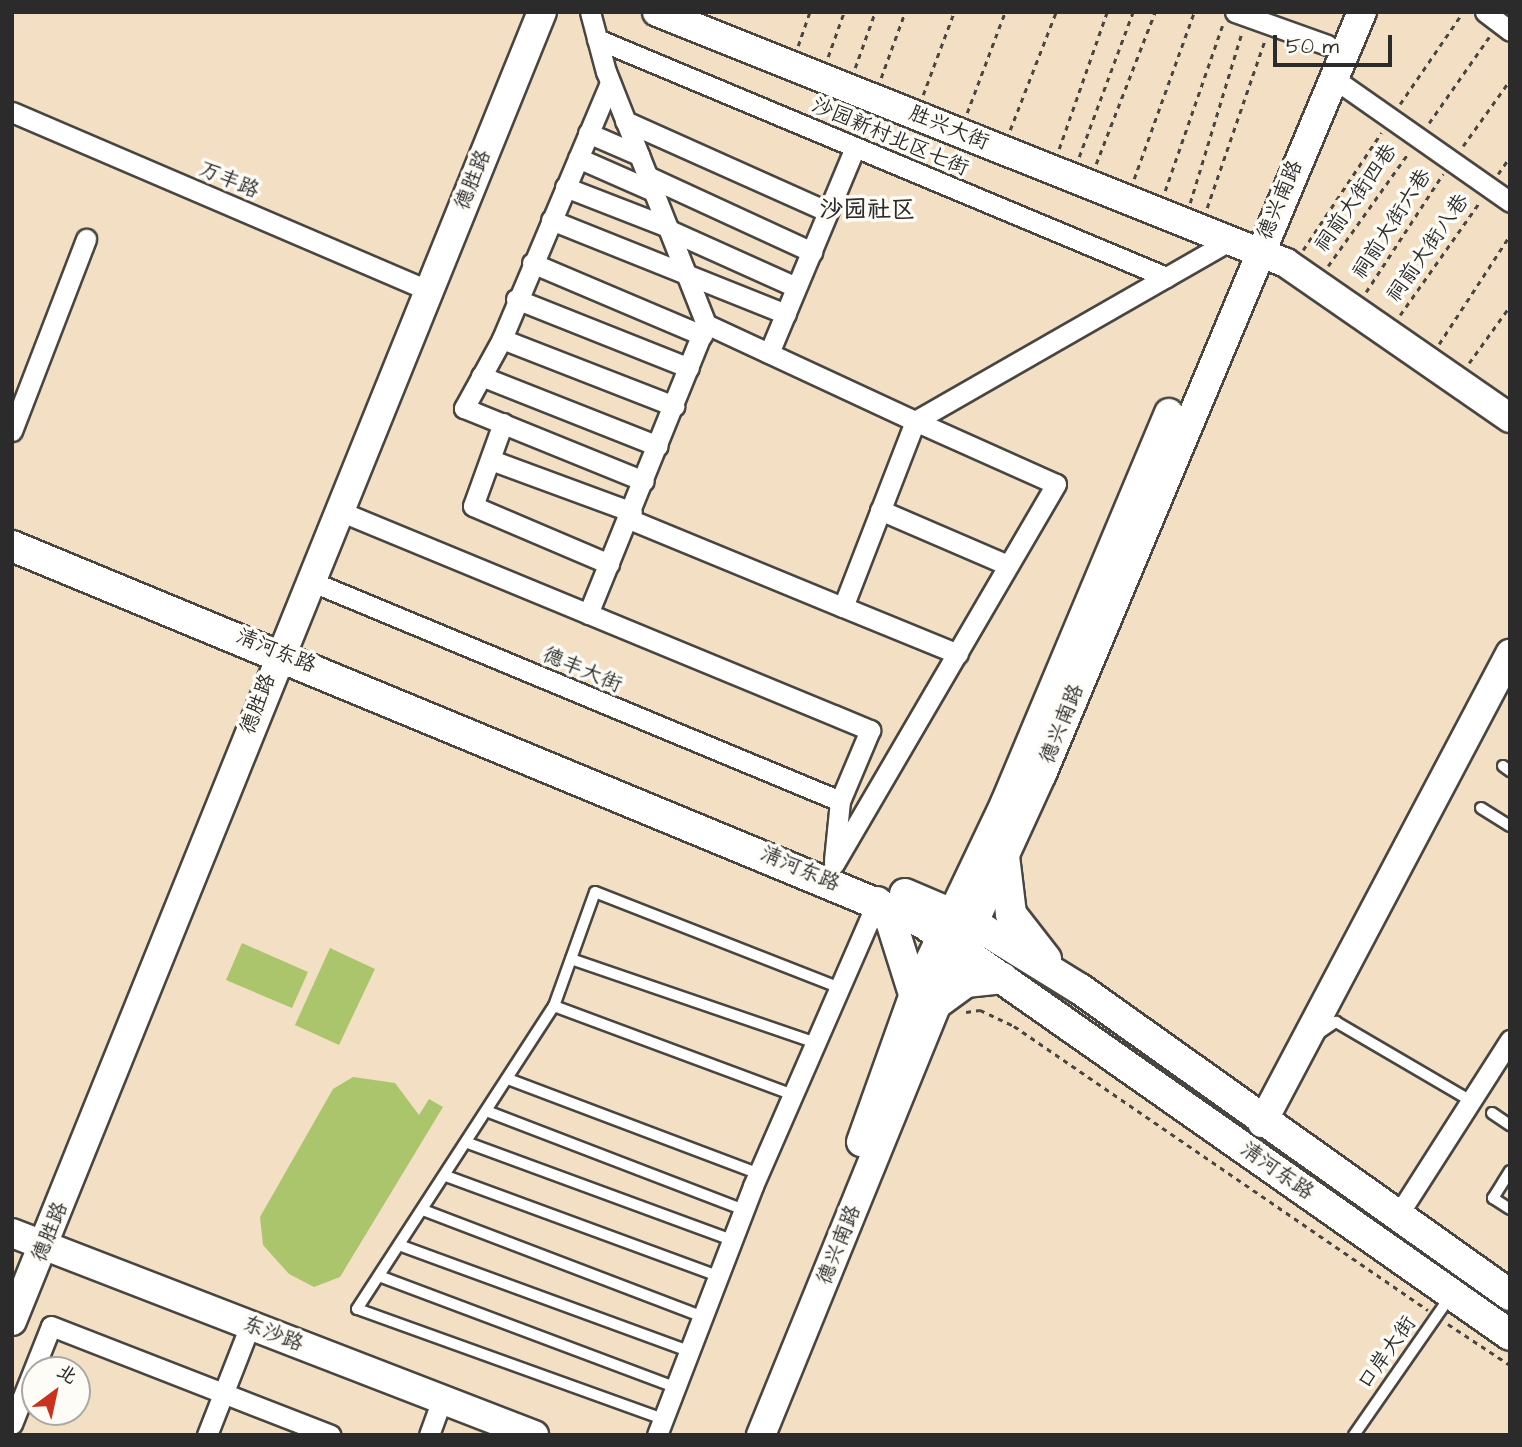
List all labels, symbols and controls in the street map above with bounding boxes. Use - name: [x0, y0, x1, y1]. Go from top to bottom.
- scale bar: [1277, 21, 1396, 65]
- text: 50 m: [1286, 32, 1339, 61]
- street label: 沙园新村北区七街: [808, 93, 972, 181]
- street label: 胜兴大街: [905, 101, 993, 155]
- street label: 祠前大街四巷: [1310, 139, 1402, 257]
- street label: 德胜路: [450, 146, 496, 214]
- street label: 万丰路: [195, 156, 263, 204]
- street label: 德兴南路: [1252, 156, 1308, 244]
- street label: 祠前大街六巷: [1347, 164, 1437, 284]
- street label: 祠前大街八巷: [1382, 189, 1474, 307]
- district label: 沙园社区: [819, 197, 915, 225]
- street label: 清河东路: [232, 624, 320, 678]
- street label: 德丰大街: [538, 642, 626, 698]
- street label: 德胜路: [235, 670, 281, 738]
- street label: 德兴南路: [1035, 680, 1089, 768]
- street label: 清河东路: [756, 841, 844, 897]
- street label: 清河东路: [1235, 1137, 1319, 1205]
- street label: 德胜路: [27, 1198, 73, 1266]
- street label: 德兴南路: [812, 1201, 866, 1289]
- street label: 东沙路: [239, 1311, 307, 1357]
- street label: 口岸大街: [1353, 1311, 1421, 1395]
- north arrow: [21, 1356, 91, 1426]
- text: 北: [51, 1358, 82, 1391]

